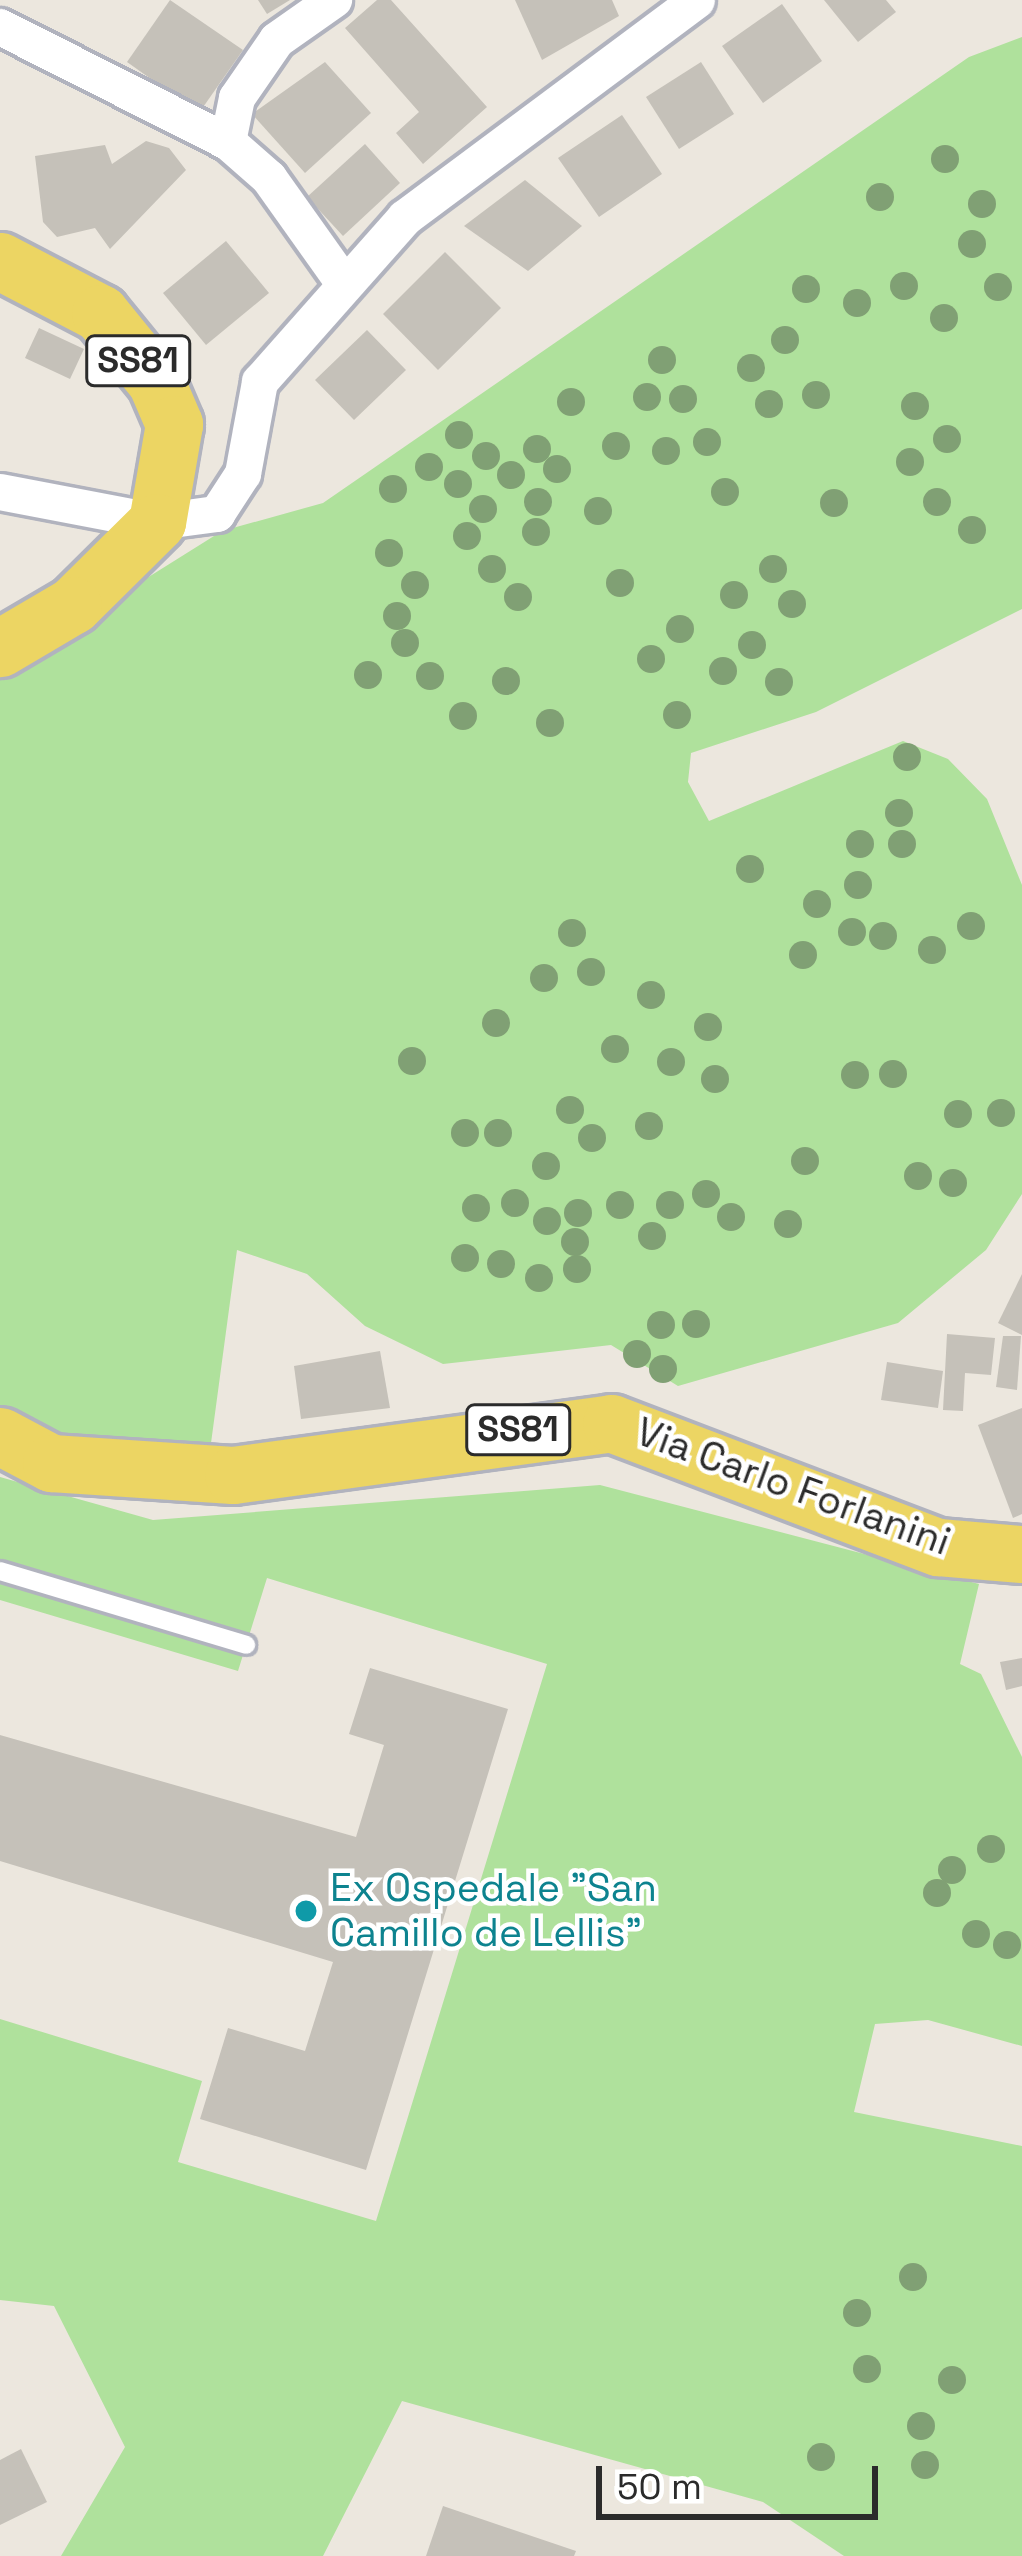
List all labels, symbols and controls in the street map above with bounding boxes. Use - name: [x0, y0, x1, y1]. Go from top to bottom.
- road number: SS81: [84, 331, 192, 391]
- road number: SS81: [464, 1400, 572, 1460]
- street label: Via Carlo Forlanini: [630, 1408, 956, 1566]
- place label: Ex Ospedale "San Camillo de Lellis": [330, 1866, 657, 1957]
- marker: Ex Ospedale "San Camillo de Lellis": [293, 1898, 319, 1924]
- scale bar: [602, 2442, 884, 2516]
- text: 50 m: [617, 2464, 702, 2510]

